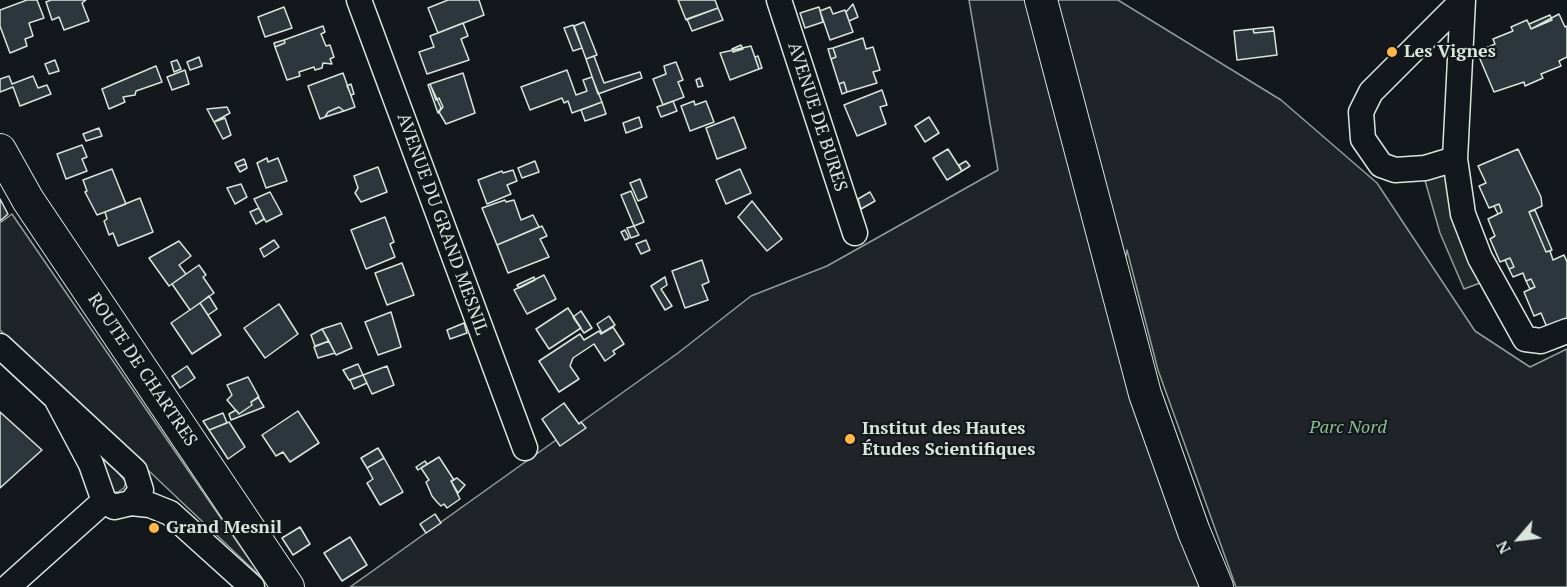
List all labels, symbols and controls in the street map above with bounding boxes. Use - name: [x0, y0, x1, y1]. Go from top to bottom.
- street label: AVENUE DE BURES: [783, 40, 851, 194]
- place label: Les Vignes: [1404, 41, 1496, 63]
- marker: Les Vignes: [1385, 45, 1399, 59]
- street label: AVENUE DU GRAND MESNIL: [392, 110, 492, 338]
- street label: ROUTE DE CHARTRES: [83, 289, 201, 451]
- park label: Parc Nord: [1309, 417, 1387, 439]
- place label: Institut des Hautes Études Scientifiques: [862, 418, 1035, 460]
- marker: Institut des Hautes Études Scientifiques: [843, 432, 857, 446]
- north arrow: [1489, 509, 1549, 569]
- place label: Grand Mesnil: [166, 517, 282, 539]
- marker: Grand Mesnil: [147, 521, 161, 535]
- text: N: [1491, 537, 1516, 558]

